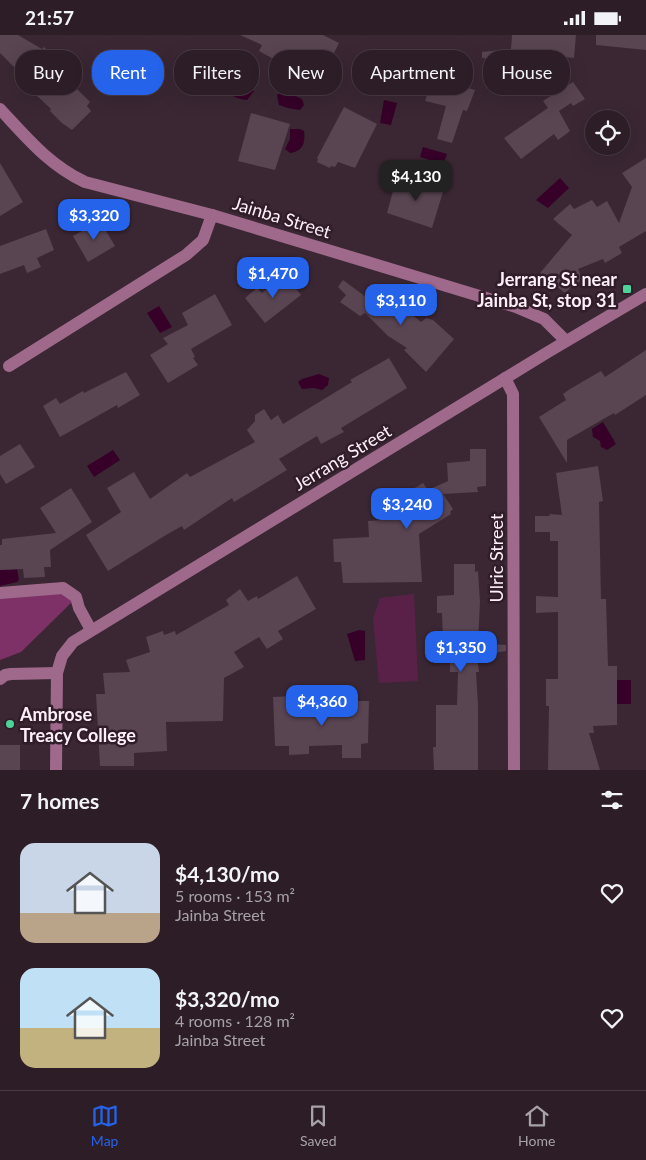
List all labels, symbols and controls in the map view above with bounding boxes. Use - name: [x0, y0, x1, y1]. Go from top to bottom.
- text: 21:57: [25, 6, 74, 29]
- chip: Buy: [15, 50, 82, 95]
- chip: Rent: [92, 50, 164, 95]
- chip: Filters: [174, 50, 259, 95]
- chip: New: [269, 50, 342, 95]
- chip: Apartment: [352, 50, 473, 95]
- chip: House: [483, 50, 570, 95]
- map controls: [585, 110, 630, 155]
- button: locate: [585, 110, 630, 155]
- pin: $4,130: [375, 159, 457, 202]
- text: $4,130: [391, 166, 441, 185]
- street label: Jainba Street: [230, 192, 334, 243]
- pin: $3,320: [53, 199, 135, 241]
- text: $3,320: [69, 205, 119, 224]
- pin: $1,470: [232, 257, 314, 299]
- text: $1,470: [248, 263, 298, 282]
- place label: Jerrang St near Jainba St, stop 31: [477, 268, 617, 311]
- pin: $3,110: [360, 283, 442, 326]
- marker: Jerrang St near Jainba St, stop 31: [621, 283, 633, 295]
- text: $3,110: [376, 290, 426, 309]
- street label: Jerrang Street: [289, 419, 395, 495]
- pin: $3,240: [366, 487, 448, 530]
- text: $3,240: [382, 494, 432, 513]
- street label: Ulric Street: [485, 513, 507, 602]
- pin: $1,350: [420, 631, 502, 673]
- text: $1,350: [436, 637, 486, 656]
- pin: $4,360: [281, 685, 363, 727]
- text: $4,360: [297, 691, 347, 710]
- place label: Ambrose Treacy College: [19, 703, 136, 746]
- marker: Ambrose Treacy College: [4, 718, 16, 730]
- icon: filters: [598, 786, 626, 814]
- text: 7 homes: [20, 788, 99, 813]
- text: $4,130/mo: [175, 861, 280, 886]
- icon: home: [60, 863, 120, 923]
- icon: heart: [598, 879, 626, 907]
- text: 5 rooms · 153 m²: [175, 886, 295, 905]
- text: Jainba Street: [175, 905, 265, 924]
- text: $3,320/mo: [175, 986, 280, 1011]
- icon: home: [60, 988, 120, 1048]
- icon: heart: [598, 1004, 626, 1032]
- text: 4 rooms · 128 m²: [175, 1011, 295, 1030]
- text: Jainba Street: [175, 1030, 265, 1049]
- tab: Map: [91, 1102, 119, 1149]
- tab: Saved: [300, 1102, 337, 1149]
- tab: Home: [518, 1102, 555, 1149]

